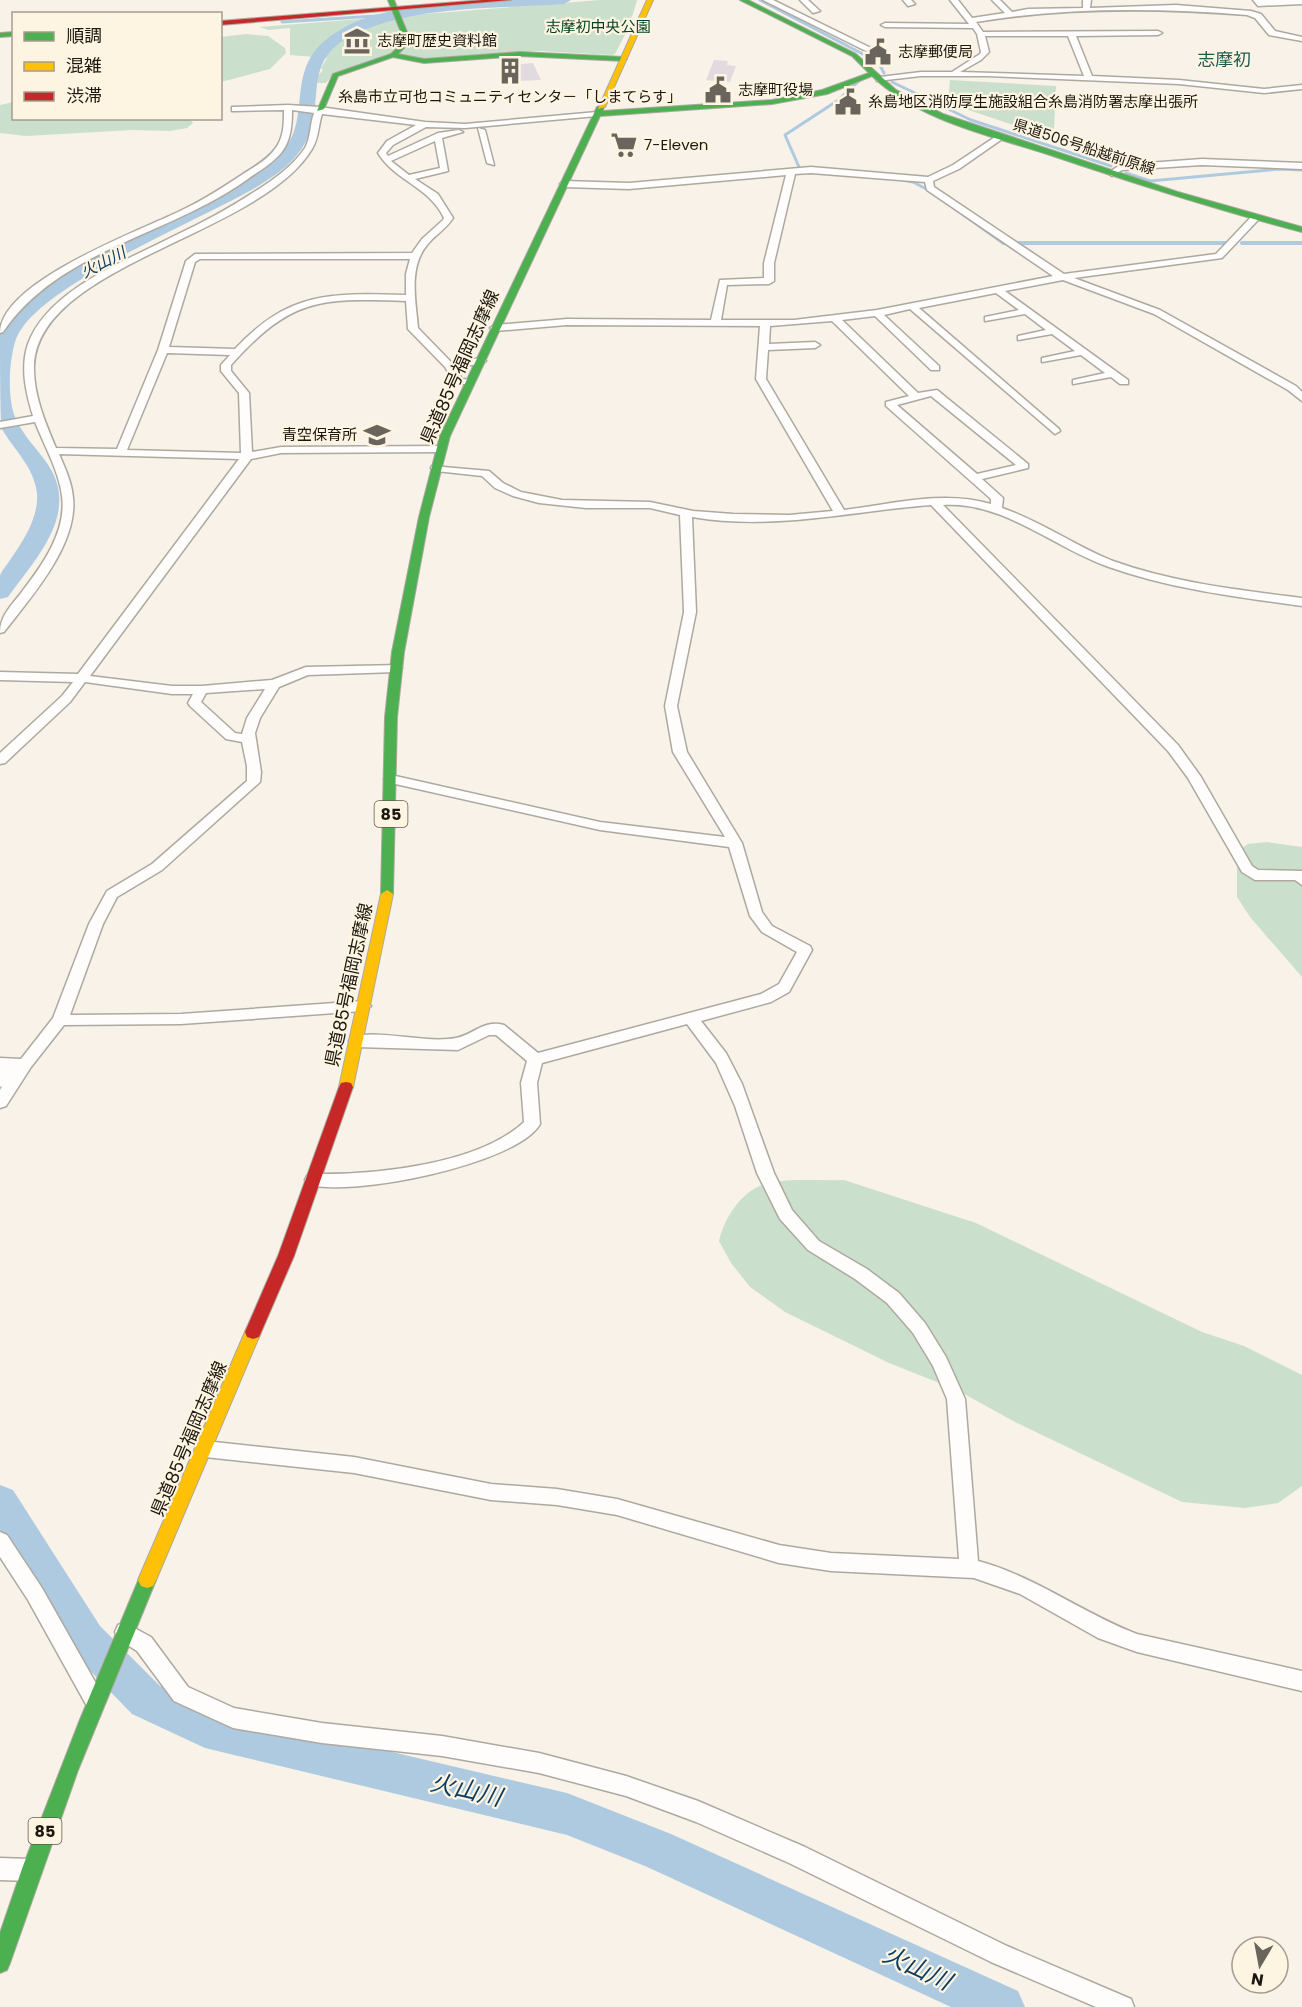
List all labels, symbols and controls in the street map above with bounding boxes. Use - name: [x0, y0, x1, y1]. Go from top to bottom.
- legend: [12, 12, 222, 120]
- park label: 志摩初中央公園: [545, 16, 651, 37]
- text: 順調: [66, 23, 102, 48]
- museum icon: 志摩町歴史資料館: [342, 26, 372, 56]
- place label: 志摩町歴史資料館: [377, 30, 497, 51]
- public building icon: 志摩郵便局: [863, 37, 893, 67]
- place label: 志摩郵便局: [898, 41, 973, 62]
- district label: 志摩初: [1197, 47, 1251, 72]
- text: 混雑: [66, 53, 102, 78]
- building icon: 糸島市立可也コミュニティセンタ－「しまてらす」: [495, 56, 525, 86]
- public building icon: 志摩町役場: [703, 75, 733, 105]
- place label: 志摩町役場: [738, 79, 813, 100]
- text: 渋滞: [66, 83, 102, 108]
- place label: 糸島市立可也コミュニティセンタ－「しまてらす」: [338, 86, 682, 107]
- public building icon: 糸島地区消防厚生施設組合糸島消防署志摩出張所: [833, 87, 863, 117]
- place label: 糸島地区消防厚生施設組合糸島消防署志摩出張所: [868, 91, 1198, 112]
- street label: 県道506号船越前原線: [1010, 114, 1158, 179]
- supermarket icon: 7-Eleven: [609, 130, 639, 160]
- place label: 7-Eleven: [644, 134, 708, 155]
- water label: 火山川: [77, 240, 132, 284]
- street label: 県道85号福岡志摩線: [414, 286, 505, 448]
- school or university icon: 青空保育所: [362, 420, 392, 450]
- place label: 青空保育所: [282, 424, 357, 445]
- road number: 85: [374, 801, 408, 827]
- street label: 県道85号福岡志摩線: [319, 901, 378, 1069]
- street label: 県道85号福岡志摩線: [144, 1357, 233, 1520]
- water label: 火山川: [427, 1765, 508, 1814]
- road number: 85: [28, 1818, 62, 1844]
- north arrow: [1230, 1935, 1290, 1995]
- water label: 火山川: [878, 1937, 960, 1999]
- text: N: [1250, 1967, 1265, 1992]

